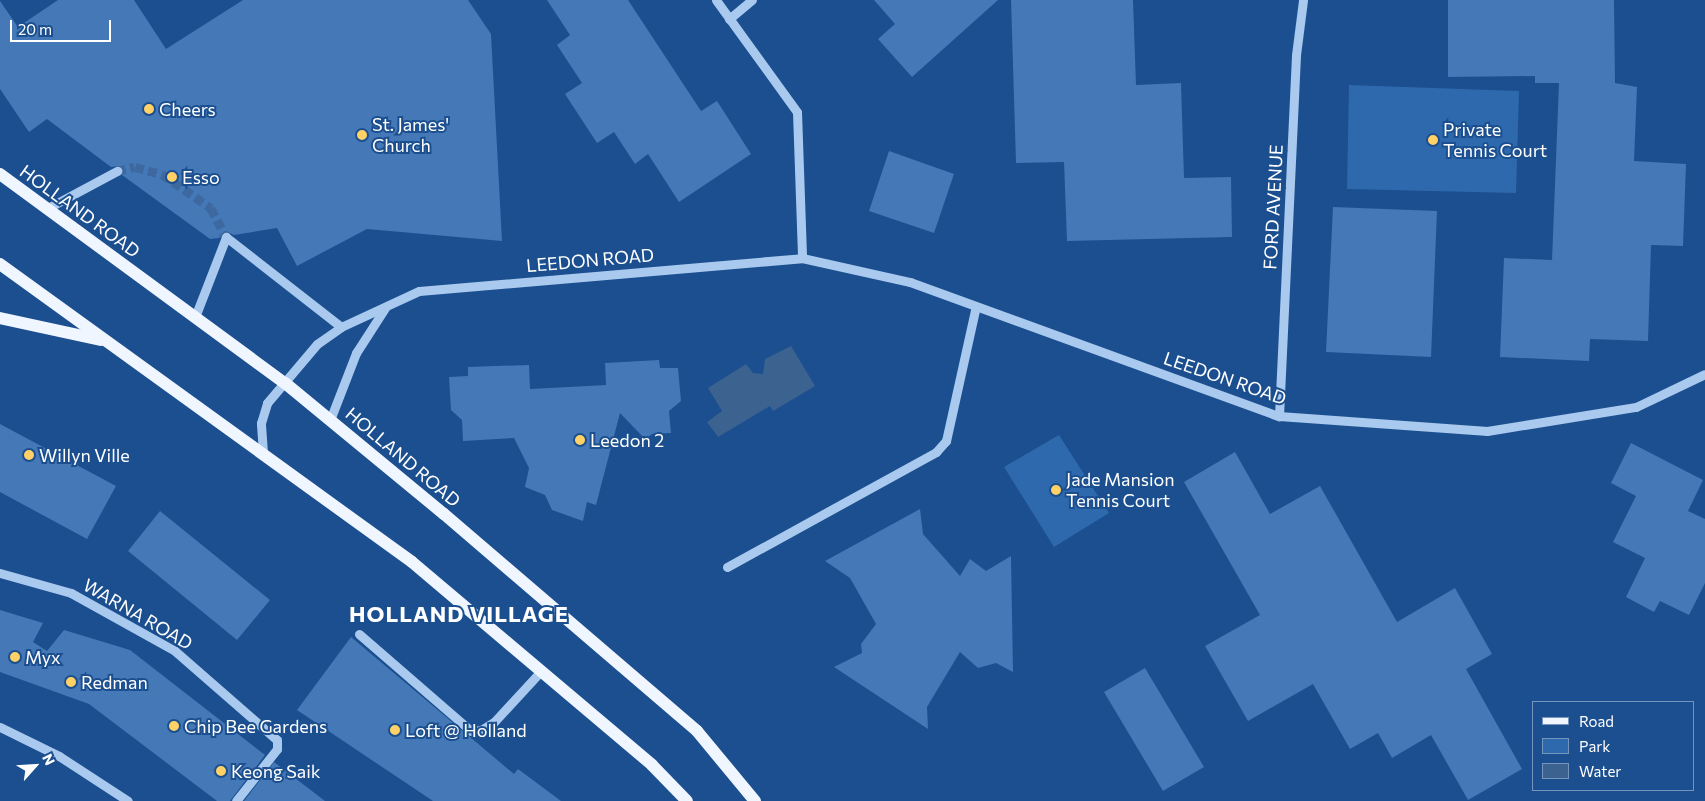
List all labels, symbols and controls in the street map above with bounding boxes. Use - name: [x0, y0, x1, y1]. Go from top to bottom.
- scale bar: [12, 10, 114, 42]
- text: 20 m: [18, 20, 52, 38]
- place label: Cheers: [159, 98, 216, 120]
- marker: Cheers: [143, 103, 155, 115]
- place label: St. James' Church: [372, 114, 449, 156]
- place label: Private Tennis Court: [1443, 119, 1547, 162]
- marker: St. James' Church: [356, 129, 368, 141]
- marker: Private Tennis Court: [1427, 134, 1439, 146]
- street label: FORD AVENUE: [1259, 144, 1287, 270]
- street label: HOLLAND ROAD: [16, 160, 144, 262]
- place label: Esso: [182, 166, 220, 188]
- marker: Esso: [166, 171, 178, 183]
- street label: LEEDON ROAD: [525, 244, 655, 276]
- street label: LEEDON ROAD: [1161, 347, 1289, 409]
- street label: HOLLAND ROAD: [341, 403, 465, 511]
- place label: Leedon 2: [590, 429, 664, 451]
- marker: Leedon 2: [574, 434, 586, 446]
- place label: Willyn Ville: [39, 444, 130, 466]
- marker: Willyn Ville: [23, 449, 35, 461]
- place label: Jade Mansion Tennis Court: [1066, 469, 1175, 512]
- marker: Jade Mansion Tennis Court: [1050, 484, 1062, 496]
- street label: WARNA ROAD: [80, 574, 196, 654]
- district label: HOLLAND VILLAGE: [347, 601, 571, 627]
- place label: Myx: [25, 646, 61, 668]
- marker: Myx: [9, 651, 21, 663]
- place label: Redman: [81, 671, 148, 693]
- marker: Redman: [65, 676, 77, 688]
- legend: [1532, 701, 1695, 791]
- text: Road: [1579, 712, 1614, 730]
- place label: Chip Bee Gardens: [184, 715, 327, 737]
- place label: Loft @ Holland: [405, 719, 527, 741]
- marker: Chip Bee Gardens: [168, 720, 180, 732]
- marker: Loft @ Holland: [389, 724, 401, 736]
- text: Park: [1579, 737, 1610, 755]
- north arrow: [10, 741, 60, 791]
- text: N: [39, 751, 59, 768]
- place label: Keong Saik: [231, 760, 321, 782]
- text: Water: [1579, 762, 1621, 780]
- marker: Keong Saik: [215, 765, 227, 777]

